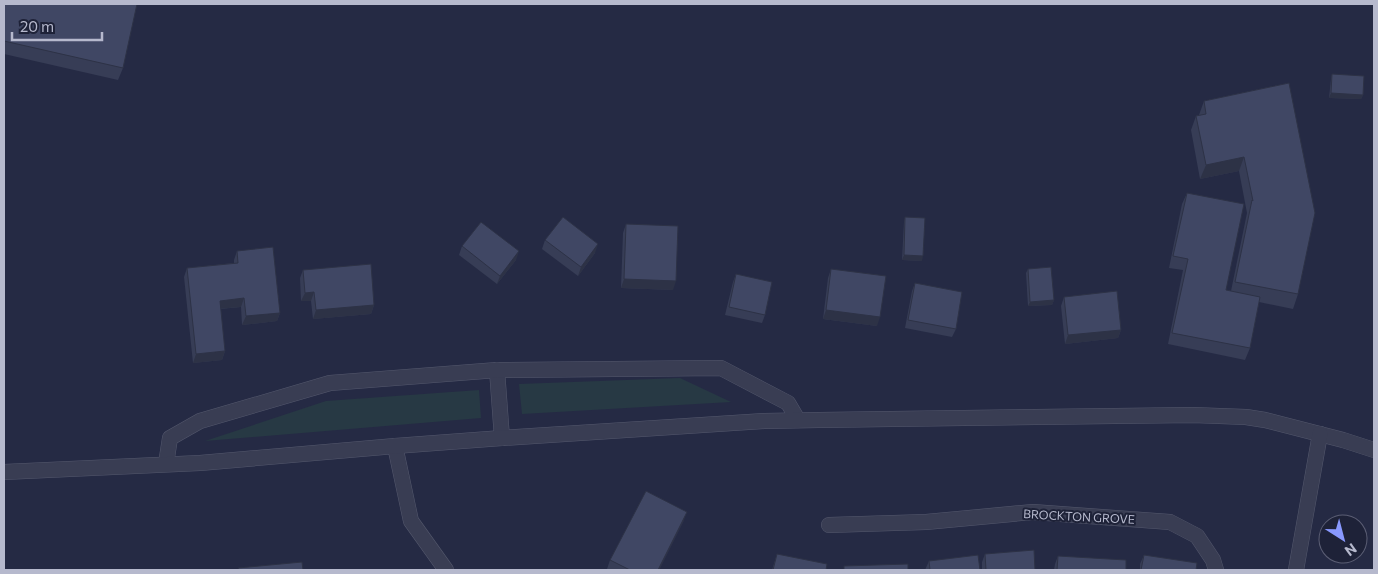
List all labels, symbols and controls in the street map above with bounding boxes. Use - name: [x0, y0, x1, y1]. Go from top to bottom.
- scale bar: [12, 10, 102, 42]
- text: 20 m: [20, 17, 54, 35]
- street label: BROCKTON GROVE: [1023, 506, 1135, 526]
- north arrow: [1318, 514, 1368, 564]
- text: N: [1342, 540, 1360, 560]

